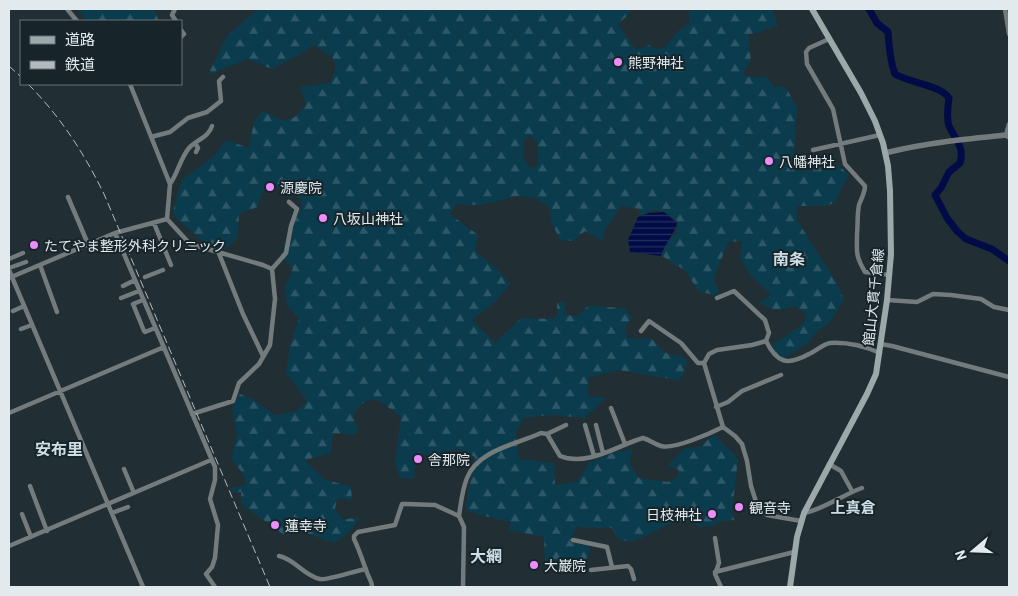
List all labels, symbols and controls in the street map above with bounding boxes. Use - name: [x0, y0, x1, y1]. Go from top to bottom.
- legend: [20, 20, 182, 85]
- text: 道路: [65, 30, 95, 48]
- place label: 熊野神社: [628, 54, 684, 71]
- text: 鉄道: [65, 55, 95, 73]
- marker: 熊野神社: [612, 56, 624, 68]
- place label: 八幡神社: [779, 153, 835, 170]
- marker: 八幡神社: [763, 155, 775, 167]
- place label: 源慶院: [280, 179, 322, 196]
- marker: 源慶院: [264, 181, 276, 193]
- place label: 八坂山神社: [333, 210, 403, 227]
- marker: 八坂山神社: [317, 212, 329, 224]
- place label: たてやま整形外科クリニック: [44, 237, 226, 254]
- marker: たてやま整形外科クリニック: [28, 239, 40, 251]
- street label: 館山大貫千倉線: [859, 247, 887, 347]
- district label: 南条: [773, 249, 805, 268]
- district label: 安布里: [35, 439, 83, 458]
- place label: 舎那院: [428, 451, 470, 468]
- marker: 舎那院: [412, 453, 424, 465]
- district label: 上真倉: [830, 498, 876, 516]
- place label: 観音寺: [749, 499, 791, 516]
- marker: 観音寺: [733, 501, 745, 513]
- place label: 日枝神社: [646, 506, 702, 523]
- marker: 日枝神社: [706, 508, 718, 520]
- place label: 蓮幸寺: [285, 517, 327, 534]
- marker: 蓮幸寺: [269, 519, 281, 531]
- north arrow: [948, 526, 998, 576]
- district label: 大網: [470, 546, 502, 565]
- text: N: [951, 548, 970, 563]
- place label: 大巌院: [544, 557, 586, 574]
- marker: 大巌院: [528, 559, 540, 571]

